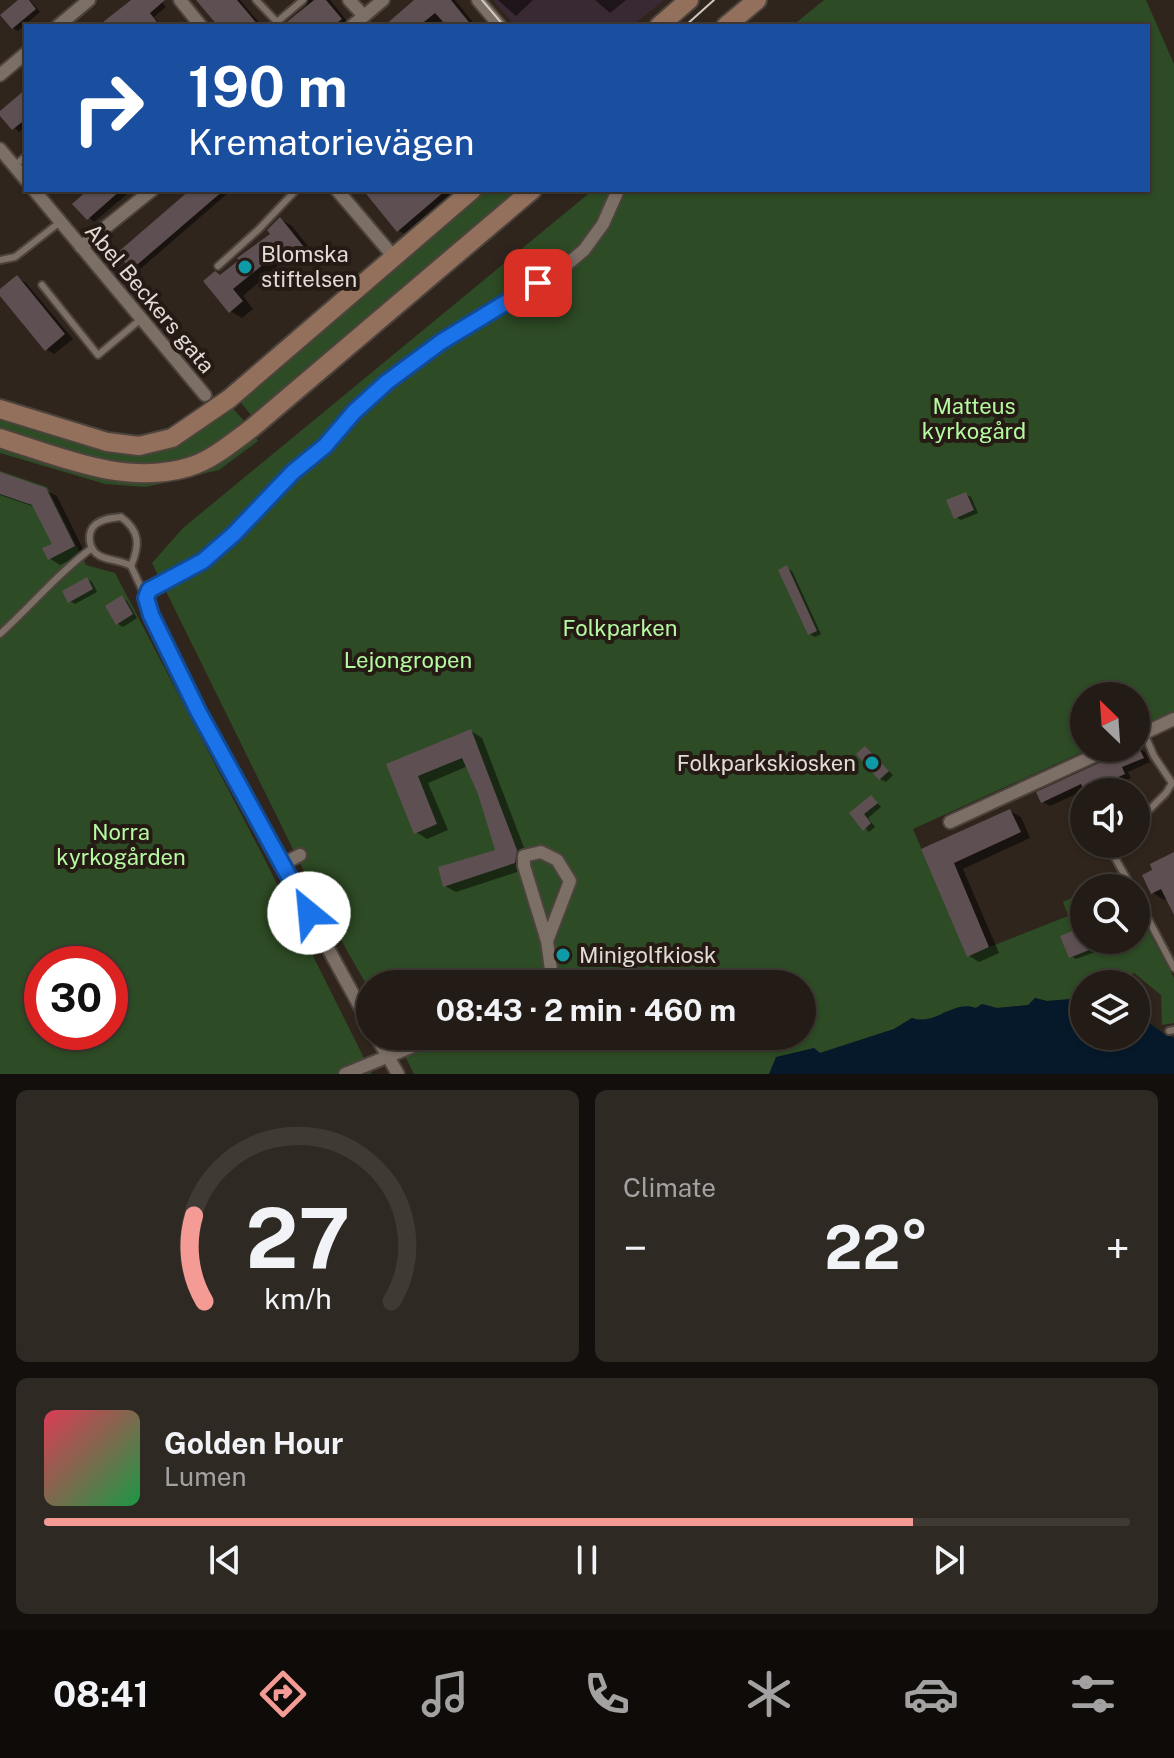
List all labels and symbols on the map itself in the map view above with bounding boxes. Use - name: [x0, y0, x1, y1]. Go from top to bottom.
- street label: Abel Beckers gata: [80, 218, 220, 378]
- place label: Blomska stiftelsen: [261, 241, 357, 292]
- pin: [504, 249, 572, 317]
- marker: Blomska stiftelsen: [236, 258, 254, 276]
- park label: Matteus kyrkogård: [922, 393, 1026, 444]
- park label: Folkparken: [563, 615, 677, 641]
- park label: Lejongropen: [344, 647, 472, 673]
- north arrow: [1070, 682, 1150, 762]
- place label: Folkparkskiosken: [677, 750, 856, 776]
- marker: Folkparkskiosken: [863, 754, 881, 772]
- park label: Norra kyrkogården: [56, 819, 186, 870]
- position arrow: [267, 871, 351, 955]
- place label: Minigolfkiosk: [579, 942, 716, 968]
- speed limit sign: 30: [24, 946, 128, 1050]
- marker: Minigolfkiosk: [554, 946, 572, 964]

